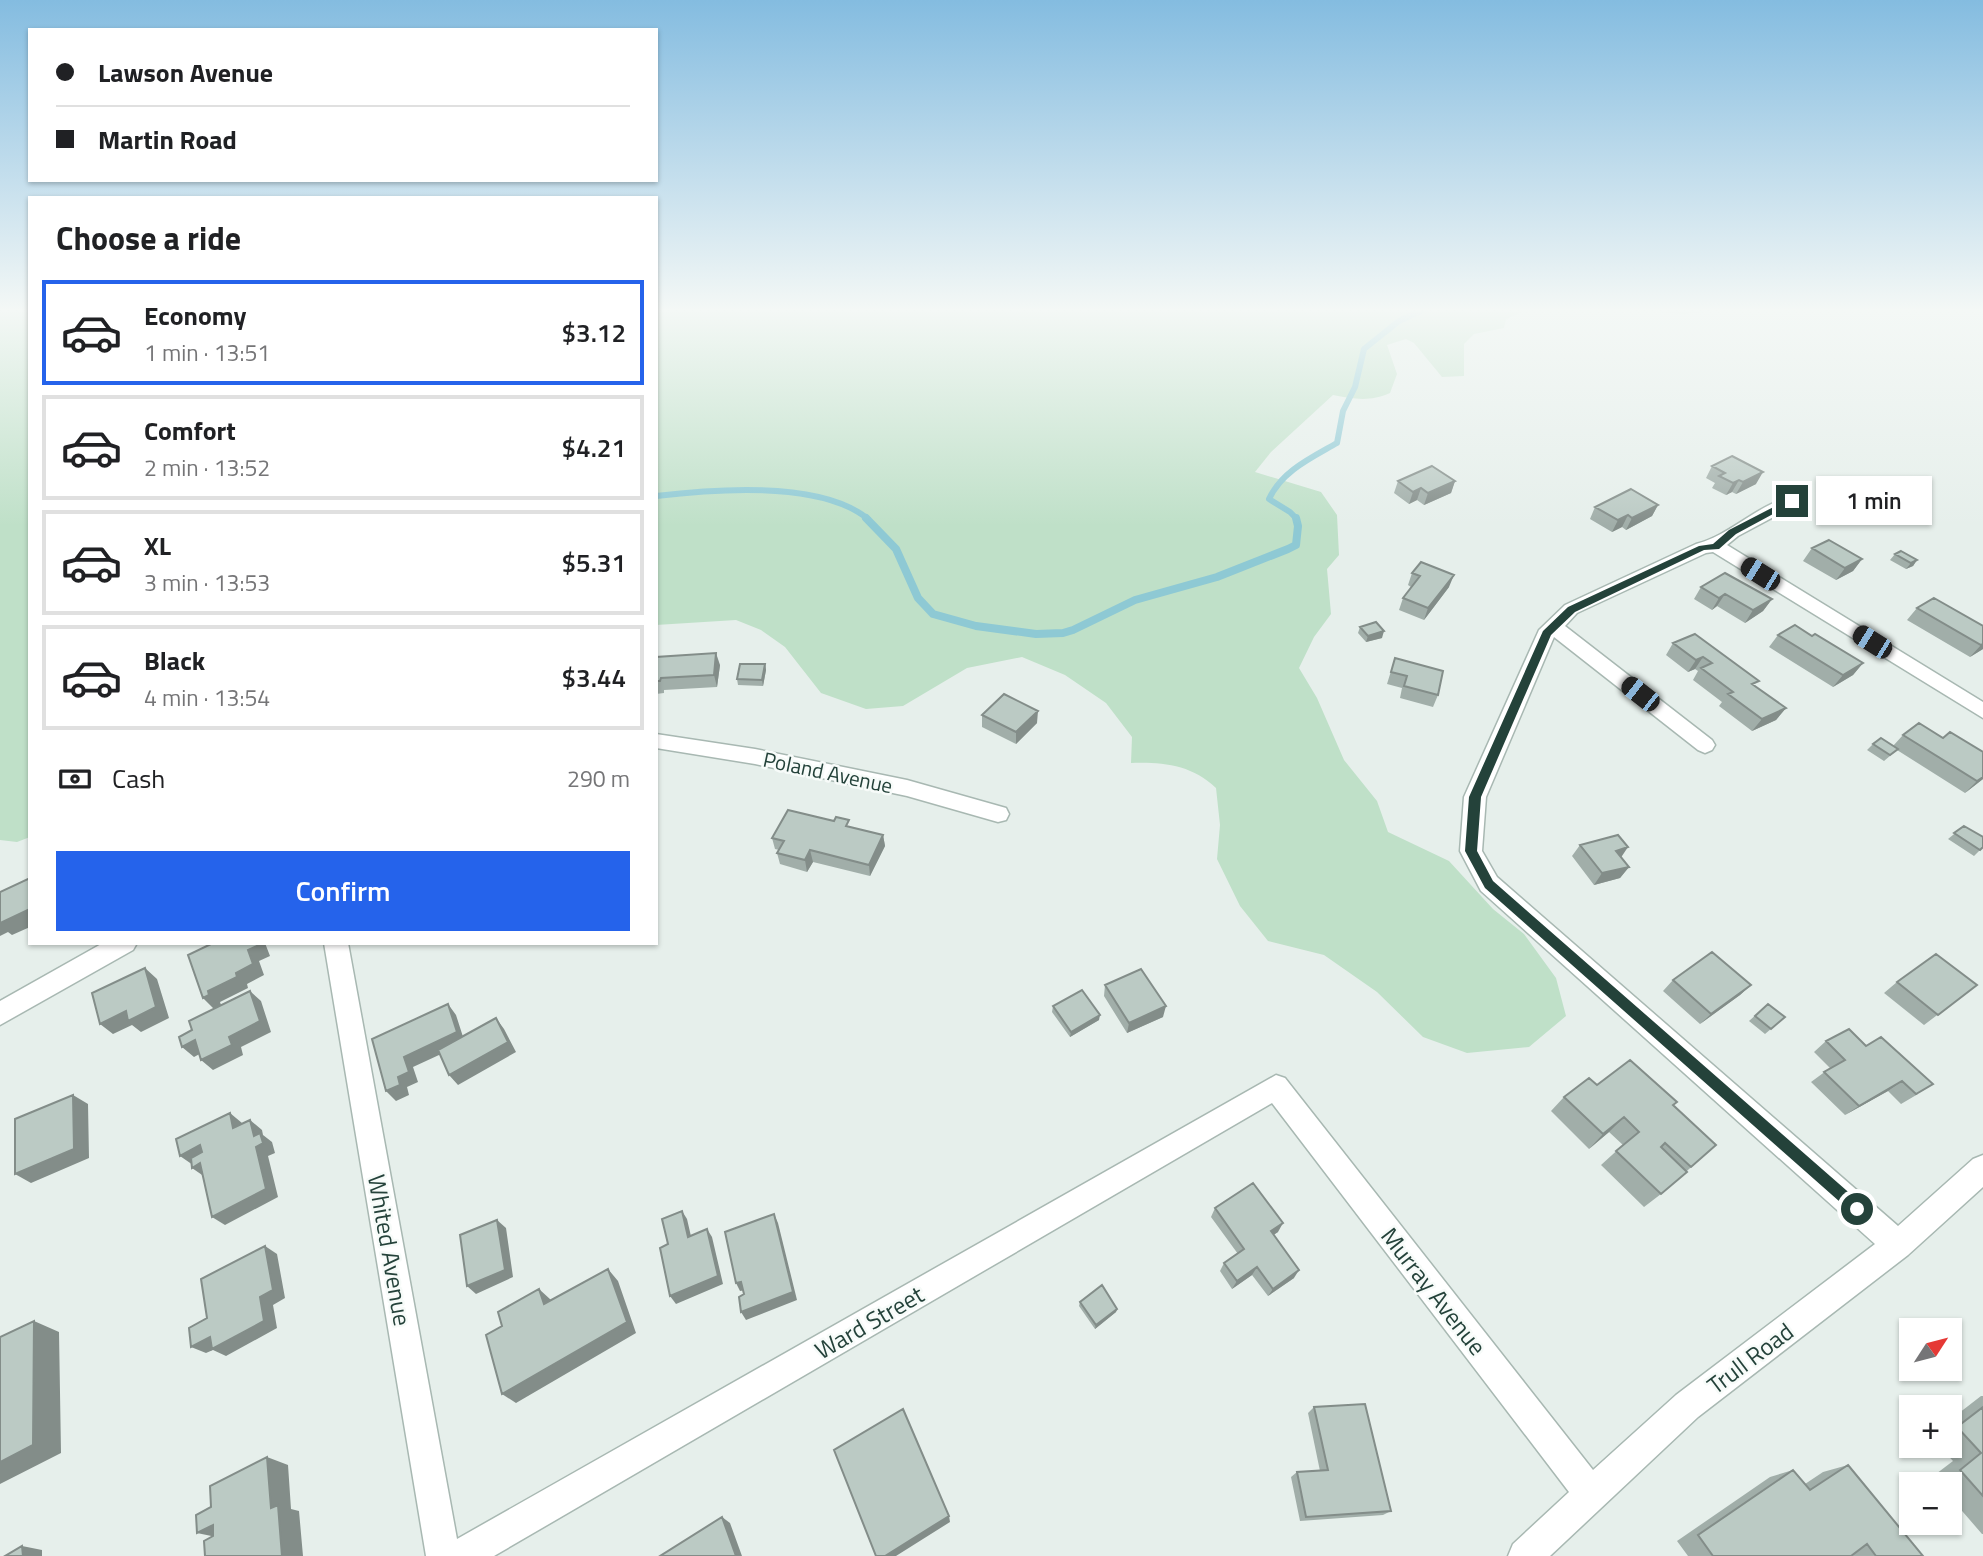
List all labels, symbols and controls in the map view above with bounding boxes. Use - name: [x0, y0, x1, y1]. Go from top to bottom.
- text: Lawson Avenue: [98, 53, 273, 92]
- text: Martin Road: [98, 120, 237, 159]
- text: Choose a ride: [56, 214, 241, 262]
- text: Economy: [144, 296, 246, 335]
- icon: car: [60, 301, 123, 364]
- text: $3.12: [562, 313, 626, 352]
- text: 1 min · 13:51: [144, 335, 270, 370]
- text: Comfort: [144, 411, 236, 450]
- icon: car: [60, 416, 123, 479]
- text: $4.21: [562, 428, 626, 467]
- text: 2 min · 13:52: [144, 450, 270, 485]
- callout: 1 min: [1816, 476, 1932, 526]
- text: 1 min: [1846, 483, 1902, 518]
- route end: [1776, 485, 1808, 517]
- text: XL: [144, 526, 171, 565]
- icon: car: [60, 531, 123, 594]
- text: $5.31: [562, 543, 626, 582]
- car: [1737, 554, 1784, 594]
- text: 3 min · 13:53: [144, 565, 270, 600]
- car: [1849, 622, 1896, 662]
- text: Black: [144, 641, 205, 680]
- icon: car: [60, 646, 123, 709]
- text: $3.44: [562, 658, 626, 697]
- car: [1617, 673, 1664, 715]
- text: 4 min · 13:54: [144, 680, 270, 715]
- street label: Poland Avenue: [760, 743, 896, 801]
- text: Cash: [112, 759, 165, 798]
- icon: cash: [56, 760, 94, 798]
- text: 290 m: [567, 761, 630, 796]
- button: Confirm: [56, 851, 630, 931]
- street label: Whited Avenue: [359, 1172, 421, 1328]
- route start: [1841, 1193, 1873, 1225]
- street label: Murray Avenue: [1373, 1219, 1495, 1363]
- street label: Ward Street: [808, 1276, 931, 1368]
- street label: Trull Road: [1699, 1314, 1801, 1402]
- north arrow: [1899, 1318, 1962, 1381]
- map controls: [1899, 1318, 1962, 1535]
- button: +: [1899, 1395, 1962, 1458]
- button: −: [1899, 1472, 1962, 1535]

